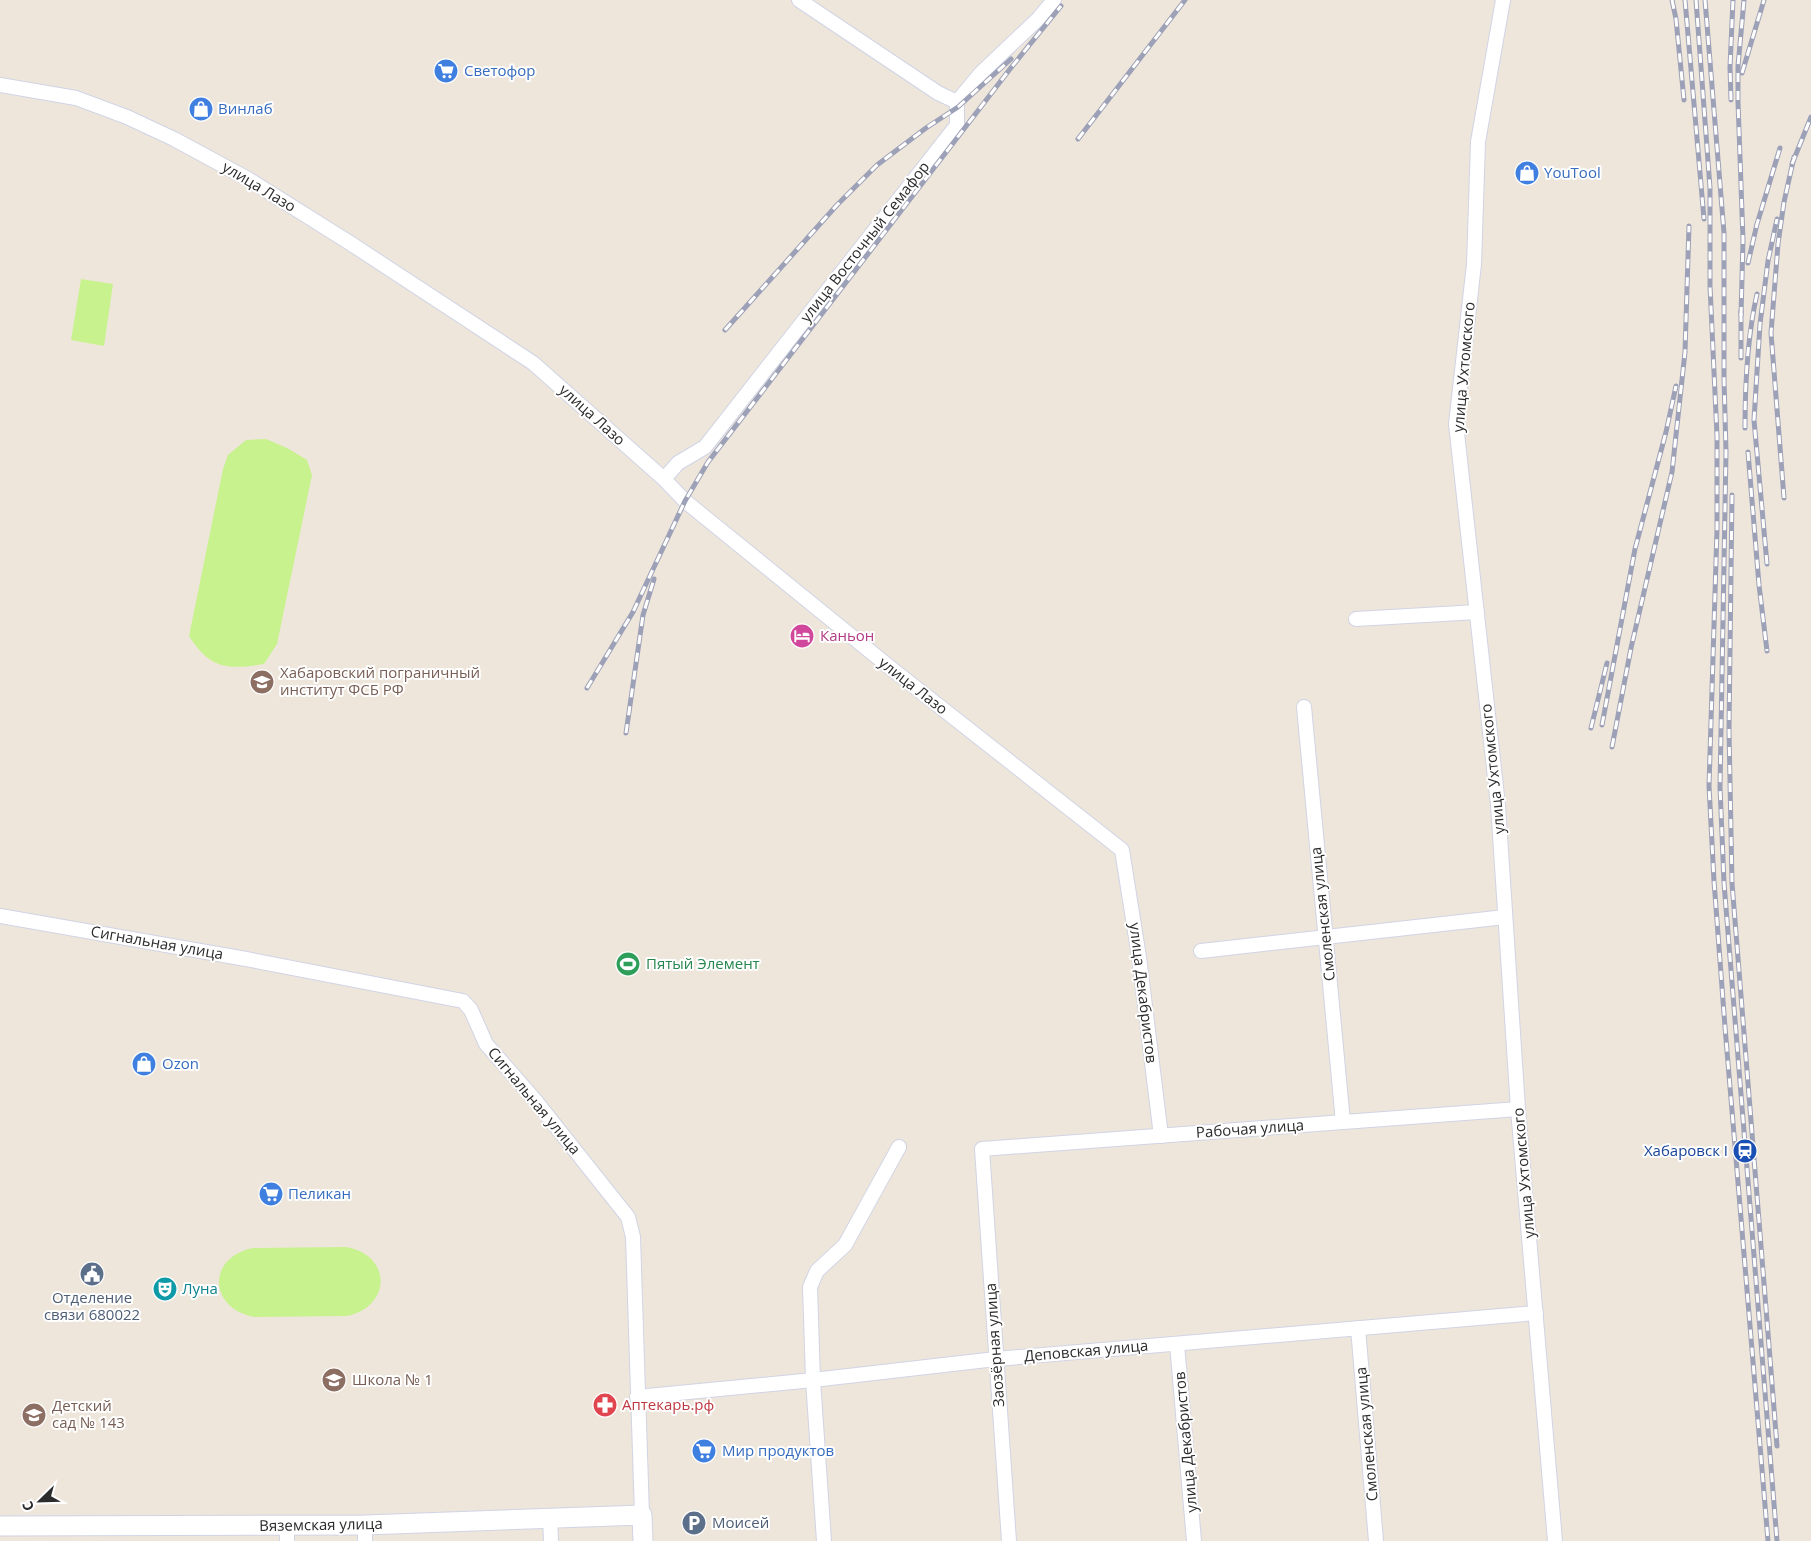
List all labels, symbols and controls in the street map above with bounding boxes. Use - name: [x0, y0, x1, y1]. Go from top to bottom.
- supermarket icon: Светофор: [433, 58, 459, 84]
- place label: Светофор: [464, 60, 536, 80]
- shop icon: Винлаб: [188, 96, 214, 122]
- place label: Винлаб: [218, 98, 273, 118]
- street label: улица Лазо: [219, 156, 300, 216]
- street label: улица Восточный Семафор: [795, 157, 933, 326]
- shop icon: YouTool: [1514, 160, 1540, 186]
- place label: YouTool: [1544, 162, 1601, 182]
- street label: улица Ухтомского: [1447, 301, 1479, 433]
- street label: улица Лазо: [555, 379, 630, 449]
- hotel icon: Каньон: [789, 623, 815, 649]
- place label: Каньон: [820, 625, 874, 645]
- street label: улица Лазо: [875, 652, 952, 718]
- place label: Хабаровский пограничный институт ФСБ РФ: [280, 662, 480, 699]
- school or university icon: Хабаровский пограничный институт ФСБ РФ: [249, 669, 275, 695]
- street label: улица Ухтомского: [1475, 703, 1509, 835]
- street label: Смоленская улица: [1305, 846, 1339, 982]
- street label: Сигнальная улица: [89, 921, 225, 964]
- street label: улица Декабристов: [1125, 921, 1163, 1064]
- sports icon: Пятый Элемент: [615, 951, 641, 977]
- place label: Пятый Элемент: [646, 953, 760, 973]
- street label: Сигнальная улица: [484, 1043, 586, 1158]
- shop icon: Ozon: [131, 1051, 157, 1077]
- place label: Ozon: [162, 1053, 199, 1073]
- street label: улица Ухтомского: [1507, 1107, 1539, 1239]
- street label: Рабочая улица: [1195, 1114, 1305, 1142]
- station icon: Хабаровск I: [1732, 1138, 1758, 1164]
- place label: Хабаровск I: [1644, 1140, 1728, 1160]
- supermarket icon: Пеликан: [258, 1181, 284, 1207]
- place label: Пеликан: [288, 1183, 351, 1203]
- public building icon: Отделение связи 680022: [79, 1261, 105, 1287]
- theatre icon: Луна: [152, 1276, 178, 1302]
- place label: Луна: [182, 1278, 218, 1298]
- street label: Заозёрная улица: [980, 1282, 1008, 1408]
- place label: Отделение связи 680022: [44, 1287, 140, 1324]
- street label: Деповская улица: [1023, 1335, 1149, 1365]
- street label: Смоленская улица: [1350, 1366, 1382, 1502]
- school or university icon: Школа № 1: [321, 1367, 347, 1393]
- place label: Школа № 1: [352, 1369, 433, 1389]
- street label: улица Декабристов: [1169, 1371, 1201, 1513]
- pharmacy icon: Аптекарь.рф: [592, 1392, 618, 1418]
- place label: Аптекарь.рф: [622, 1394, 714, 1414]
- place label: Детский сад № 143: [52, 1395, 125, 1432]
- school or university icon: Детский сад № 143: [21, 1402, 47, 1428]
- supermarket icon: Мир продуктов: [691, 1438, 717, 1464]
- place label: Мир продуктов: [722, 1440, 834, 1460]
- north arrow: [15, 1476, 65, 1526]
- text: С: [17, 1498, 38, 1514]
- parking icon: Моисей: [681, 1510, 707, 1536]
- place label: Моисей: [712, 1512, 769, 1532]
- street label: Вяземская улица: [259, 1513, 383, 1535]

